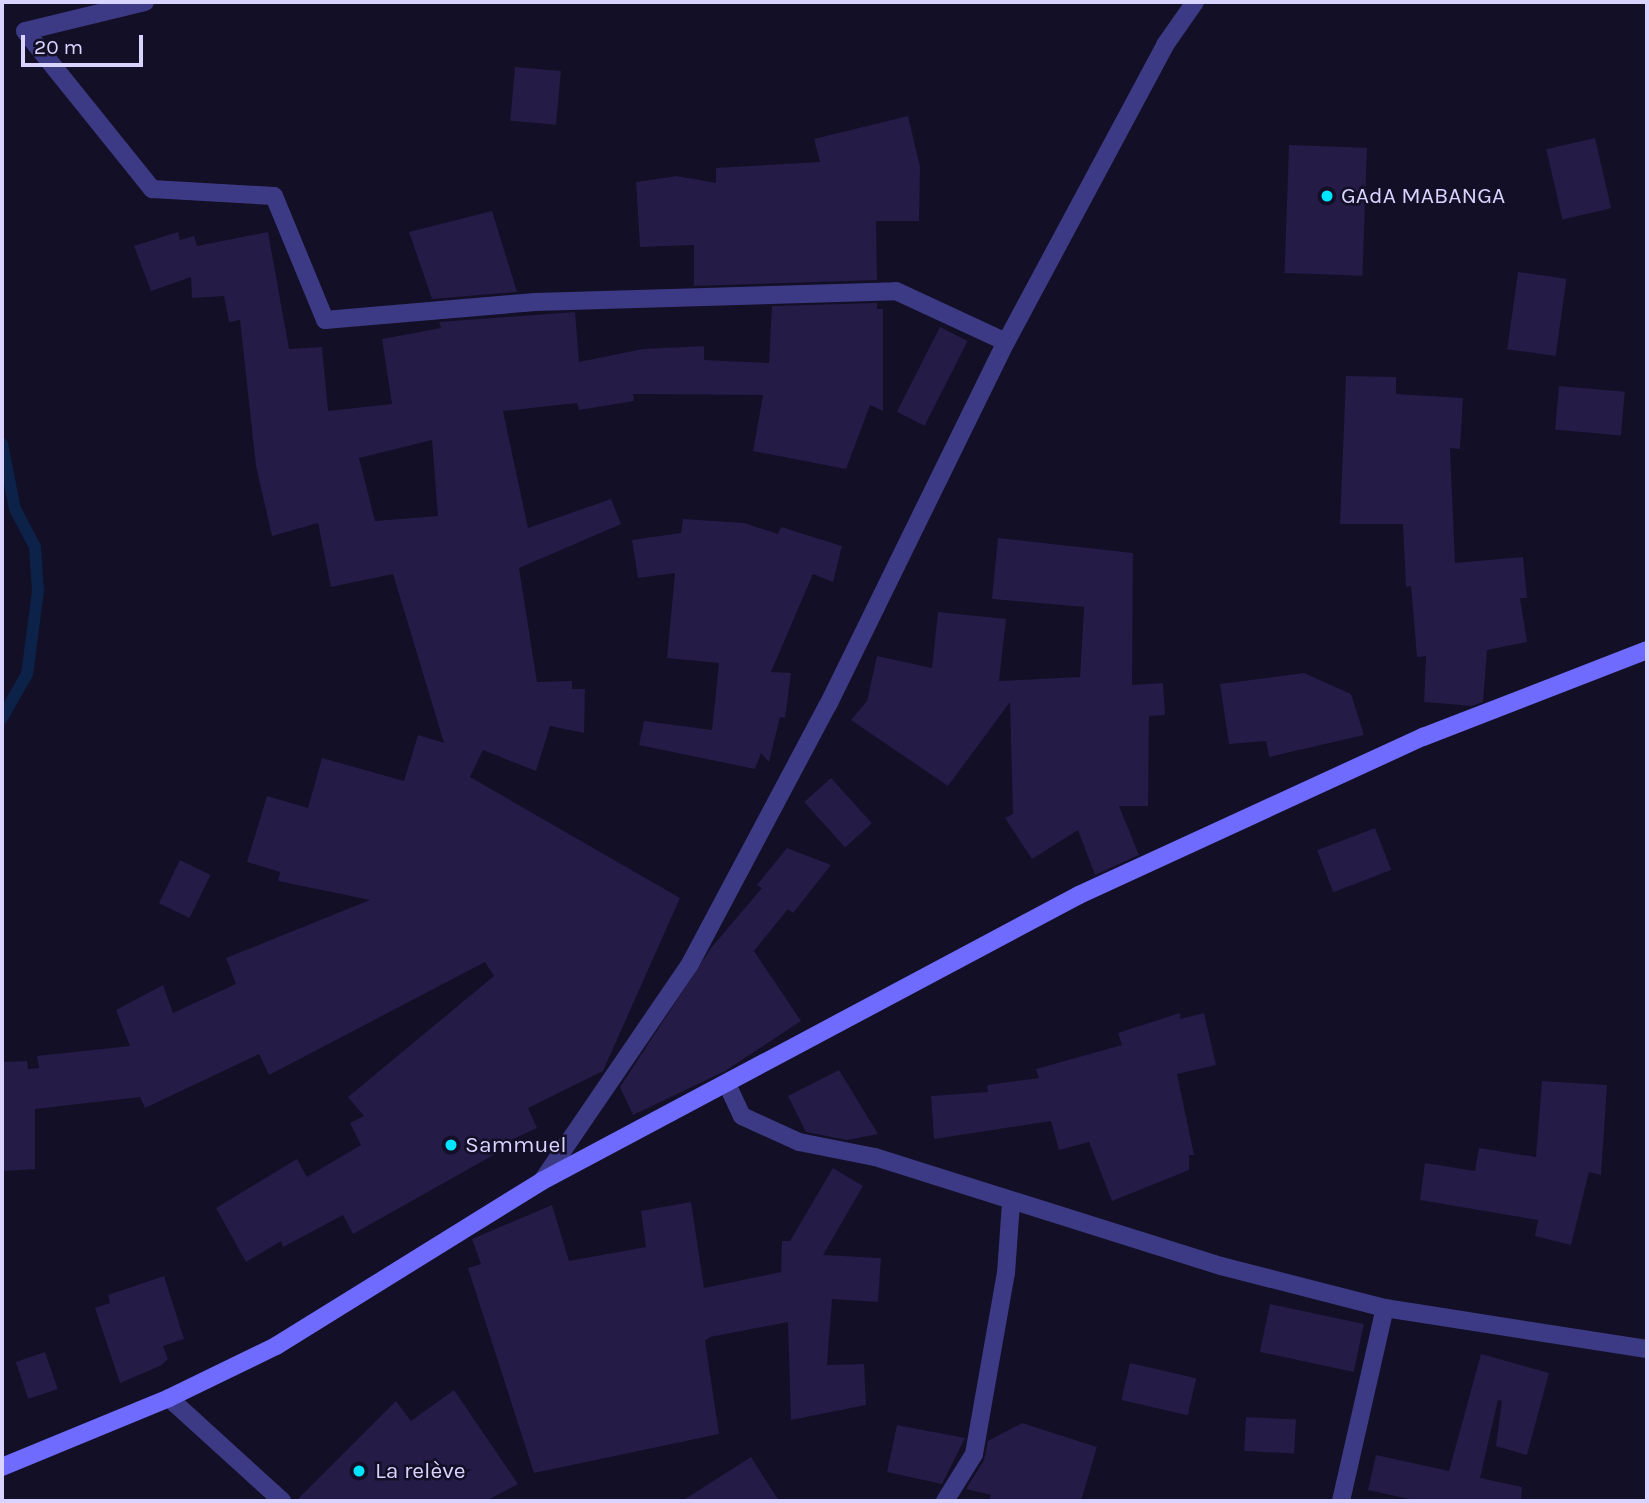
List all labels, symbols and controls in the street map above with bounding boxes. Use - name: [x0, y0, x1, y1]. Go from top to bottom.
- scale bar: [24, 21, 147, 65]
- text: 20 m: [34, 35, 83, 59]
- place label: GAdA MABANGA: [1341, 182, 1505, 210]
- marker: GAdA MABANGA: [1319, 188, 1335, 204]
- place label: Sammuel: [465, 1131, 567, 1159]
- marker: Sammuel: [443, 1137, 459, 1153]
- place label: La relève: [375, 1457, 466, 1485]
- marker: La relève: [349, 1461, 369, 1481]

